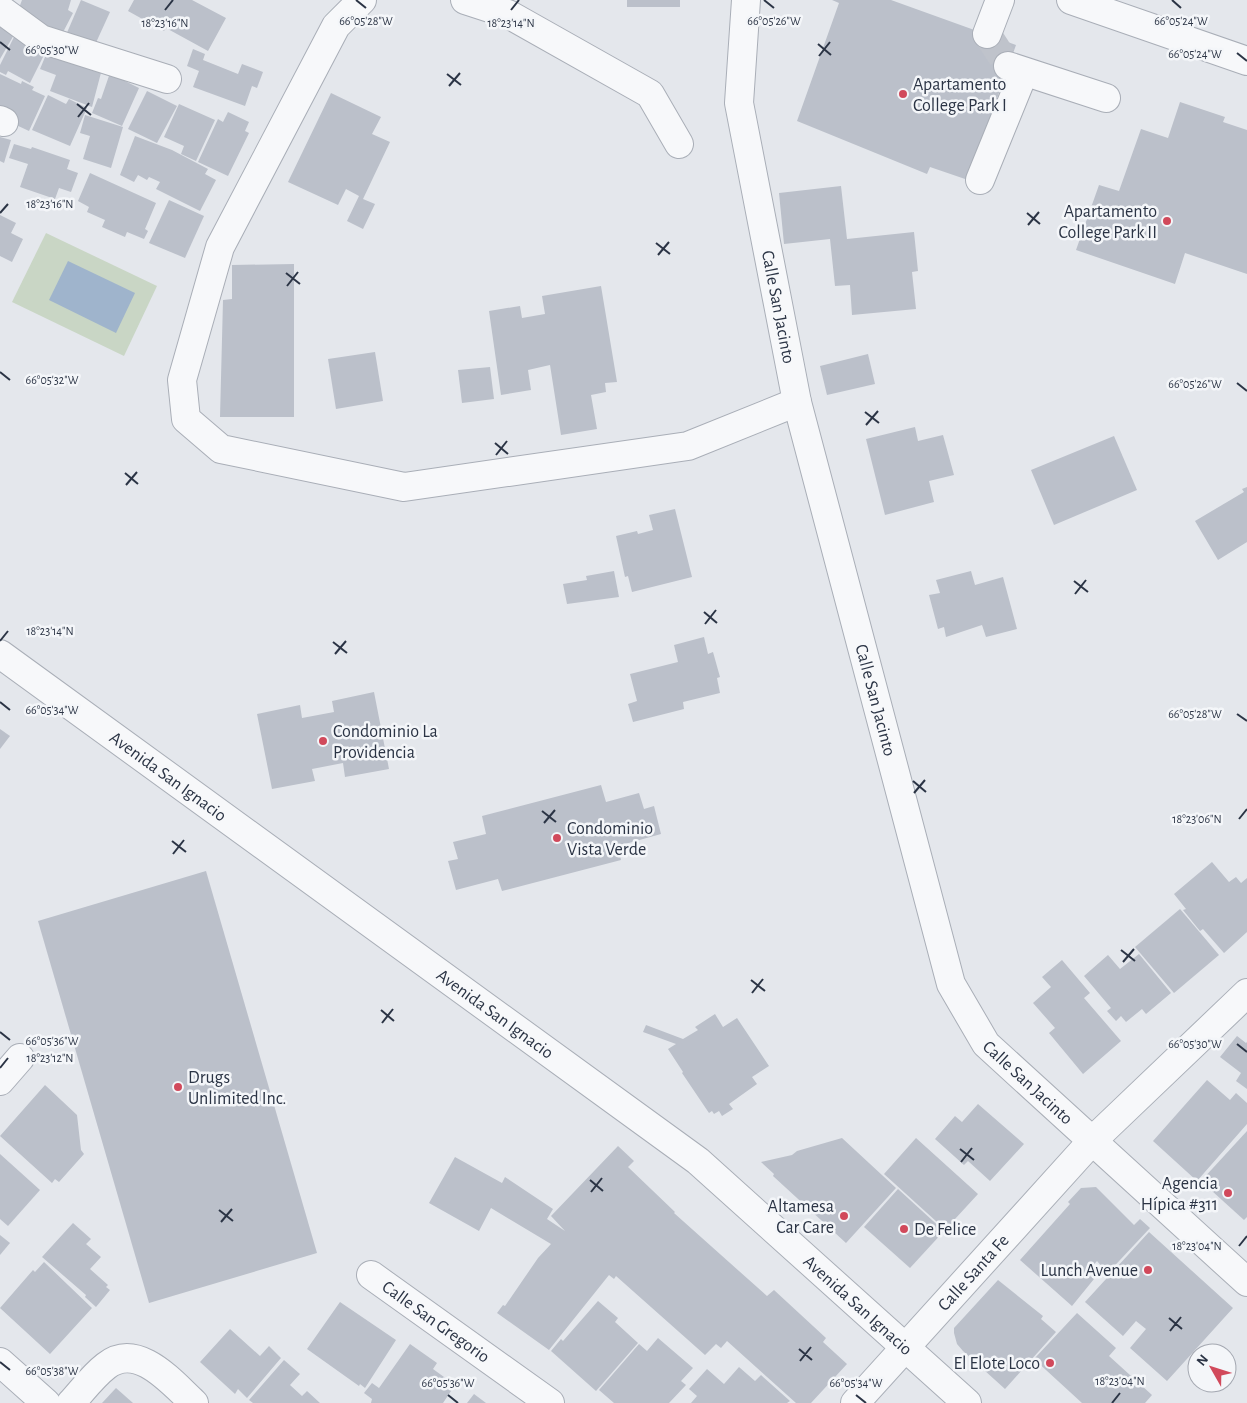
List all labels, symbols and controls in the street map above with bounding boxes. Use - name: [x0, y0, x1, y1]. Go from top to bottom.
- text: 66°05'28"W: [339, 15, 393, 27]
- text: 66°05'26"W: [747, 15, 801, 27]
- text: 66°05'24"W: [1154, 15, 1208, 27]
- text: 18°23'16"N: [141, 17, 189, 29]
- text: 18°23'14"N: [487, 17, 535, 29]
- text: 66°05'30"W: [25, 44, 79, 56]
- text: 66°05'24"W: [1168, 48, 1222, 60]
- place label: Apartamento College Park I: [913, 76, 1007, 115]
- marker: Apartamento College Park I: [897, 88, 909, 100]
- text: 18°23'16"N: [26, 198, 74, 210]
- place label: Apartamento College Park II: [1058, 203, 1157, 242]
- marker: Apartamento College Park II: [1161, 215, 1173, 227]
- street label: Calle San Jacinto: [758, 249, 797, 365]
- text: 66°05'32"W: [26, 374, 79, 386]
- text: 66°05'26"W: [1168, 378, 1222, 390]
- text: 18°23'14"N: [26, 625, 74, 637]
- street label: Calle San Jacinto: [851, 642, 898, 758]
- text: 66°05'34"W: [25, 704, 79, 716]
- text: 66°05'28"W: [1168, 708, 1222, 720]
- place label: Condominio La Providencia: [333, 723, 438, 762]
- street label: Avenida San Ignacio: [106, 729, 230, 825]
- marker: Condominio La Providencia: [317, 735, 329, 747]
- text: 18°23'06"N: [1172, 813, 1222, 825]
- place label: Condominio Vista Verde: [567, 820, 653, 859]
- marker: Condominio Vista Verde: [551, 832, 563, 844]
- street label: Avenida San Ignacio: [433, 966, 556, 1063]
- text: 66°05'36"W: [26, 1035, 79, 1047]
- street label: Calle San Jacinto: [979, 1038, 1076, 1128]
- text: 66°05'30"W: [1168, 1038, 1222, 1050]
- text: 18°23'12"N: [27, 1052, 73, 1064]
- place label: Drugs Unlimited Inc.: [188, 1069, 286, 1108]
- marker: Drugs Unlimited Inc.: [172, 1081, 184, 1093]
- place label: Agencia Hípica #311: [1141, 1175, 1218, 1214]
- marker: Agencia Hípica #311: [1222, 1187, 1234, 1199]
- place label: Altamesa Car Care: [768, 1198, 834, 1237]
- marker: Altamesa Car Care: [838, 1210, 850, 1222]
- place label: De Felice: [914, 1221, 976, 1239]
- marker: De Felice: [898, 1223, 910, 1235]
- street label: Calle Santa Fe: [935, 1232, 1013, 1315]
- text: 18°23'04"N: [1172, 1240, 1222, 1252]
- street label: Avenida San Ignacio: [800, 1252, 915, 1359]
- place label: Lunch Avenue: [1041, 1262, 1138, 1280]
- marker: Lunch Avenue: [1142, 1264, 1154, 1276]
- street label: Calle San Gregorio: [378, 1278, 493, 1367]
- north arrow: [1187, 1343, 1237, 1393]
- text: N: [1194, 1352, 1211, 1369]
- place label: El Elote Loco: [953, 1355, 1040, 1373]
- marker: El Elote Loco: [1044, 1357, 1056, 1369]
- text: 66°05'38"W: [25, 1365, 79, 1377]
- text: 18°23'04"N: [1095, 1375, 1145, 1387]
- text: 66°05'36"W: [422, 1377, 475, 1389]
- text: 66°05'34"W: [829, 1377, 883, 1389]

